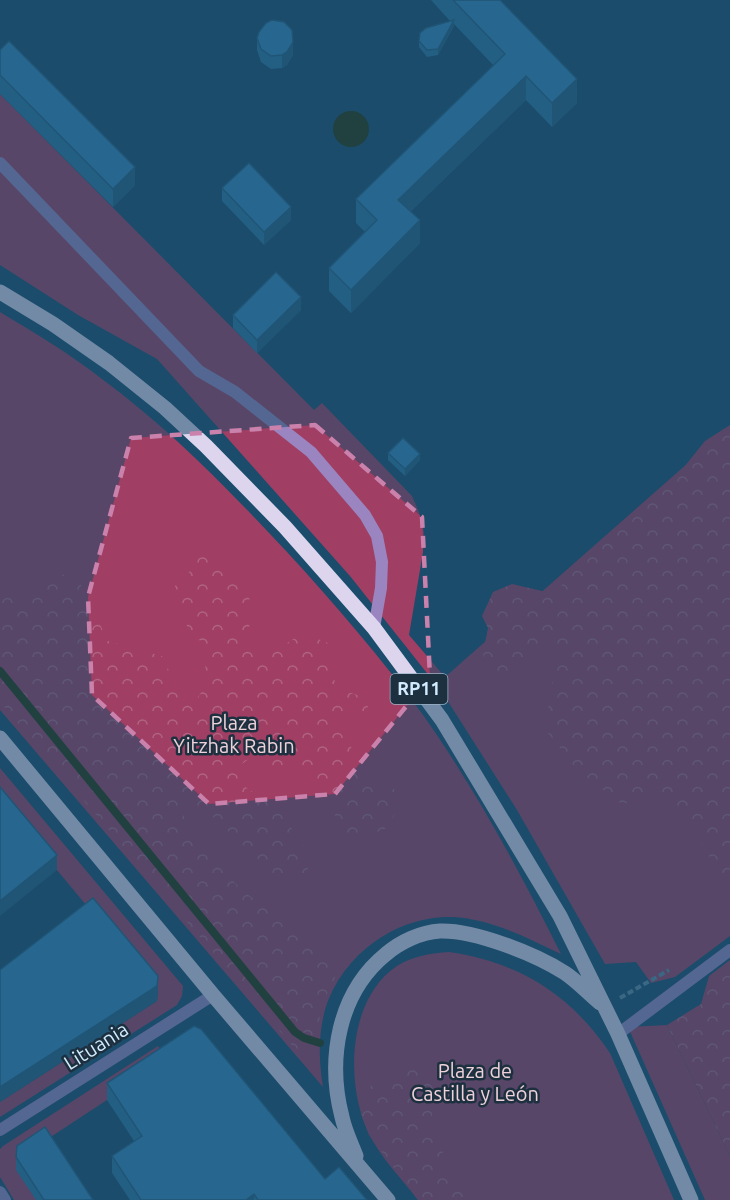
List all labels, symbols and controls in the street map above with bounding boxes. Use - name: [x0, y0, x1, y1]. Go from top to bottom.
- road number: RP11: [390, 674, 448, 704]
- park label: Plaza Yitzhak Rabin: [173, 711, 295, 757]
- street label: Lituania: [59, 1017, 132, 1074]
- park label: Plaza de Castilla y León: [411, 1059, 539, 1105]

